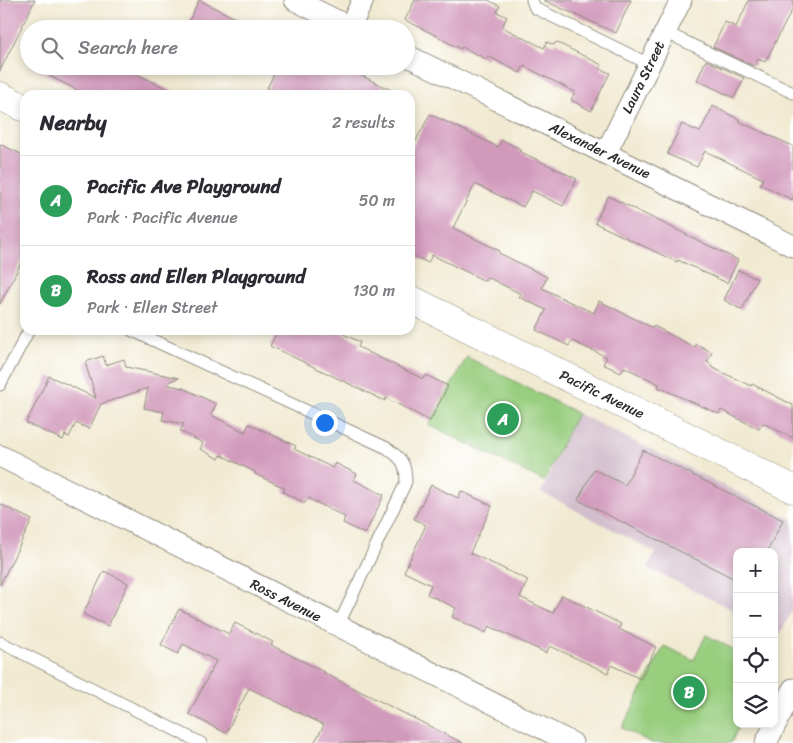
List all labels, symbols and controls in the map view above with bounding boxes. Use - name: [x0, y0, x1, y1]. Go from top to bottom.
- search box: [20, 20, 415, 75]
- text: Search here: [78, 31, 178, 64]
- icon: search: [38, 34, 66, 62]
- street label: Laura Street: [615, 36, 672, 118]
- text: Nearby: [40, 104, 106, 142]
- text: 2 results: [332, 108, 395, 137]
- street label: Alexander Avenue: [544, 115, 655, 186]
- text: Pacific Ave Playground: [87, 170, 281, 203]
- text: A: [51, 186, 61, 215]
- text: 50 m: [359, 186, 395, 215]
- text: Park · Pacific Avenue: [87, 203, 238, 232]
- text: Ross and Ellen Playground: [87, 260, 305, 293]
- text: B: [51, 276, 61, 305]
- text: 130 m: [353, 276, 395, 305]
- text: Park · Ellen Street: [87, 293, 217, 322]
- street label: Pacific Avenue: [555, 363, 649, 426]
- pin: A: [487, 400, 519, 438]
- your location: [312, 410, 338, 436]
- map controls: [733, 548, 778, 728]
- button: +: [733, 548, 778, 593]
- street label: Ross Avenue: [246, 572, 326, 629]
- button: −: [733, 593, 778, 638]
- button: locate: [733, 638, 778, 683]
- pin: B: [673, 673, 705, 711]
- button: layers: [733, 683, 778, 728]

